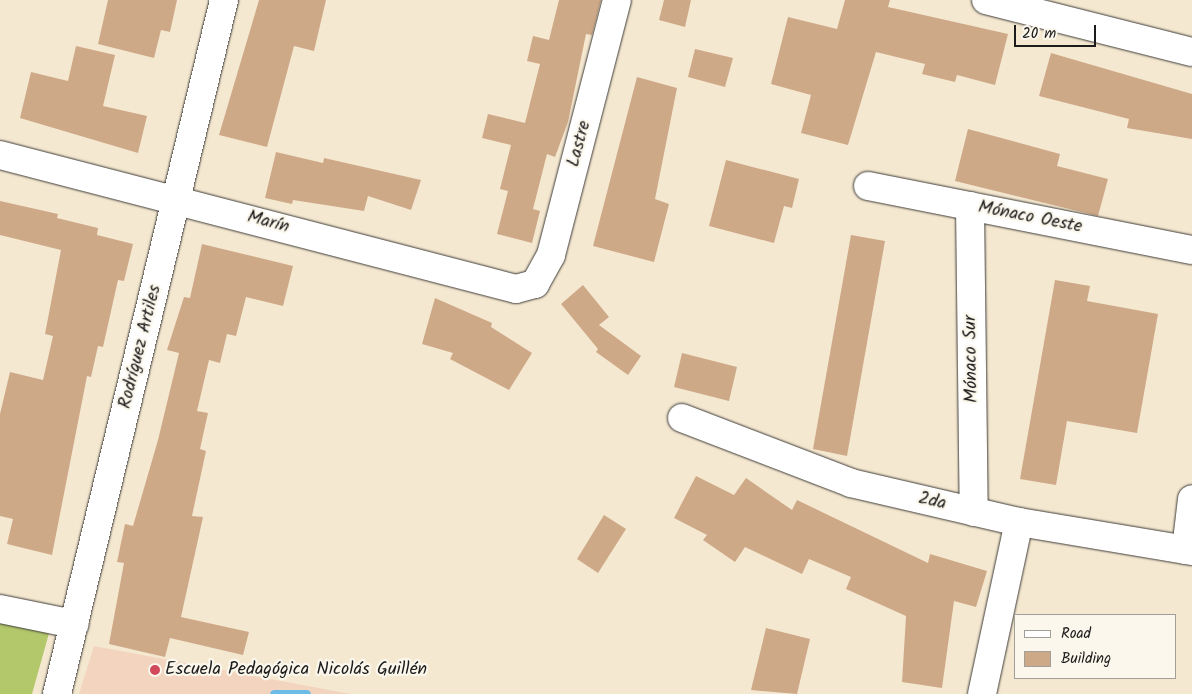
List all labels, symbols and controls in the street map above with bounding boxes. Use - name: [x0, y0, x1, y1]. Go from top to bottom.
- scale bar: [1017, 15, 1100, 47]
- text: 20 m: [1022, 22, 1056, 46]
- street label: Lastre: [563, 119, 597, 169]
- street label: Mónaco Oeste: [976, 197, 1084, 239]
- street label: Marín: [245, 207, 291, 239]
- street label: Rodríguez Artiles: [115, 283, 167, 411]
- street label: Mónaco Sur: [960, 315, 984, 403]
- street label: 2da: [916, 488, 948, 516]
- legend: [1014, 614, 1177, 679]
- text: Road: [1061, 622, 1091, 646]
- text: Building: [1061, 647, 1111, 671]
- place label: Escuela Pedagógica Nicolás Guillén: [165, 659, 427, 681]
- marker: Escuela Pedagógica Nicolás Guillén: [149, 664, 161, 676]

